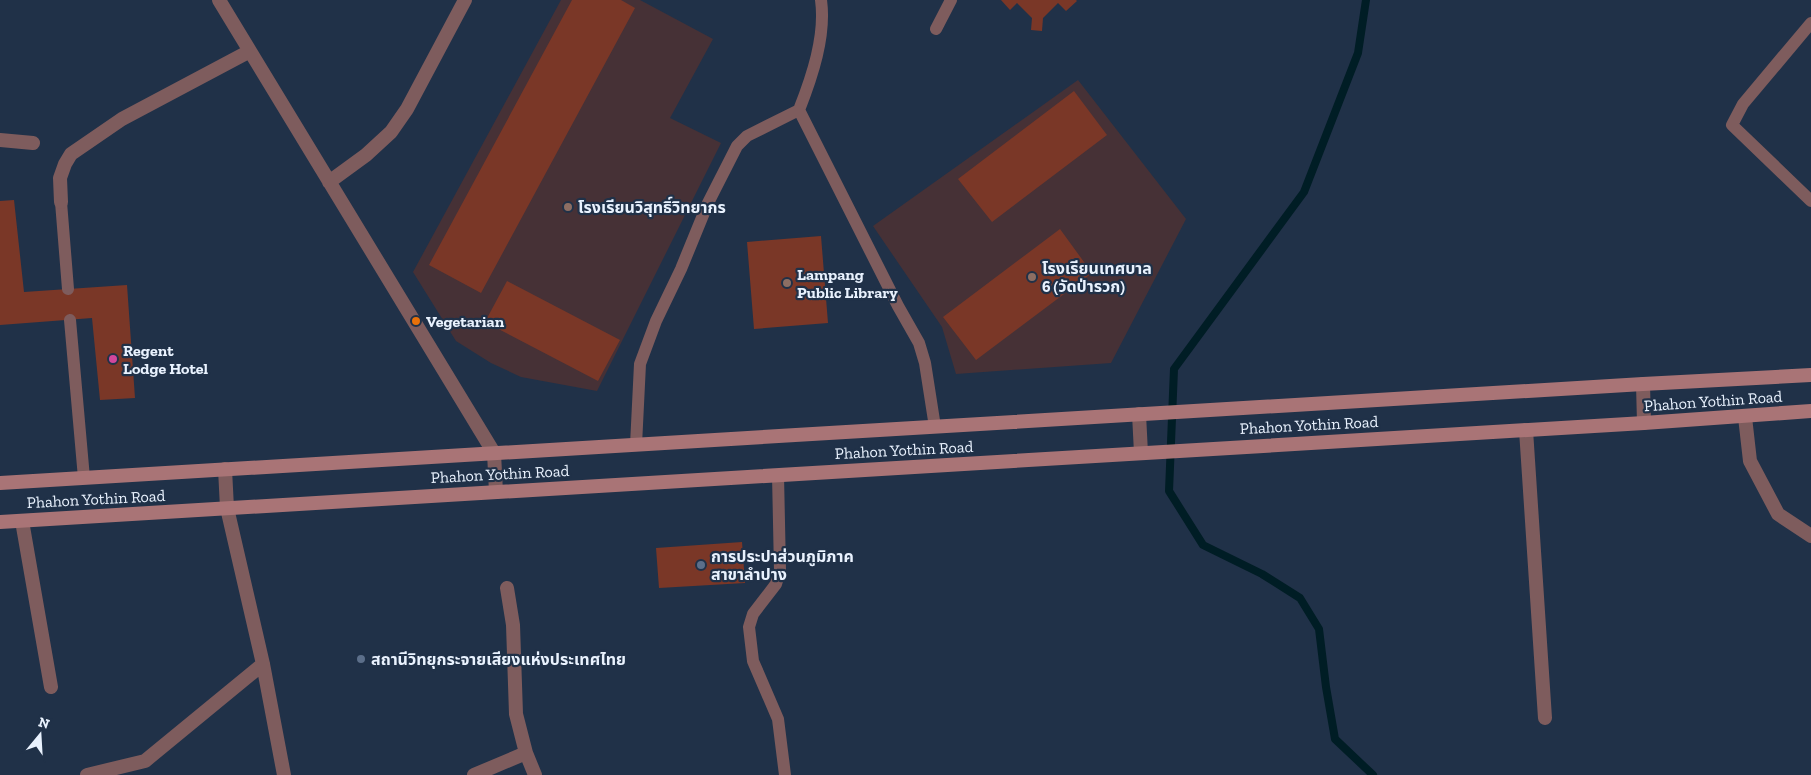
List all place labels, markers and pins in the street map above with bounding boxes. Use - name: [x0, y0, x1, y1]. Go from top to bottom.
- place label: โรงเรียนวิสุทธิ์วิทยากร: [578, 196, 726, 217]
- marker: โรงเรียนวิสุทธิ์วิทยากร: [562, 201, 574, 213]
- place label: โรงเรียนเทศบาล 6 (วัดป่ารวก): [1042, 259, 1152, 296]
- place label: Lampang Public Library: [797, 265, 898, 302]
- marker: โรงเรียนเทศบาล 6 (วัดป่ารวก): [1026, 271, 1038, 283]
- marker: Lampang Public Library: [781, 277, 793, 289]
- place label: Vegetarian: [426, 312, 505, 331]
- marker: Vegetarian: [410, 315, 422, 327]
- place label: Regent Lodge Hotel: [123, 341, 209, 378]
- marker: Regent Lodge Hotel: [107, 353, 119, 365]
- place label: การประปาส่วนภูมิภาค สาขาลำปาง: [711, 547, 854, 584]
- marker: การประปาส่วนภูมิภาค สาขาลำปาง: [695, 559, 707, 571]
- place label: สถานีวิทยุกระจายเสียงแห่งประเทศไทย: [371, 650, 626, 669]
- marker: สถานีวิทยุกระจายเสียงแห่งประเทศไทย: [355, 653, 367, 665]

